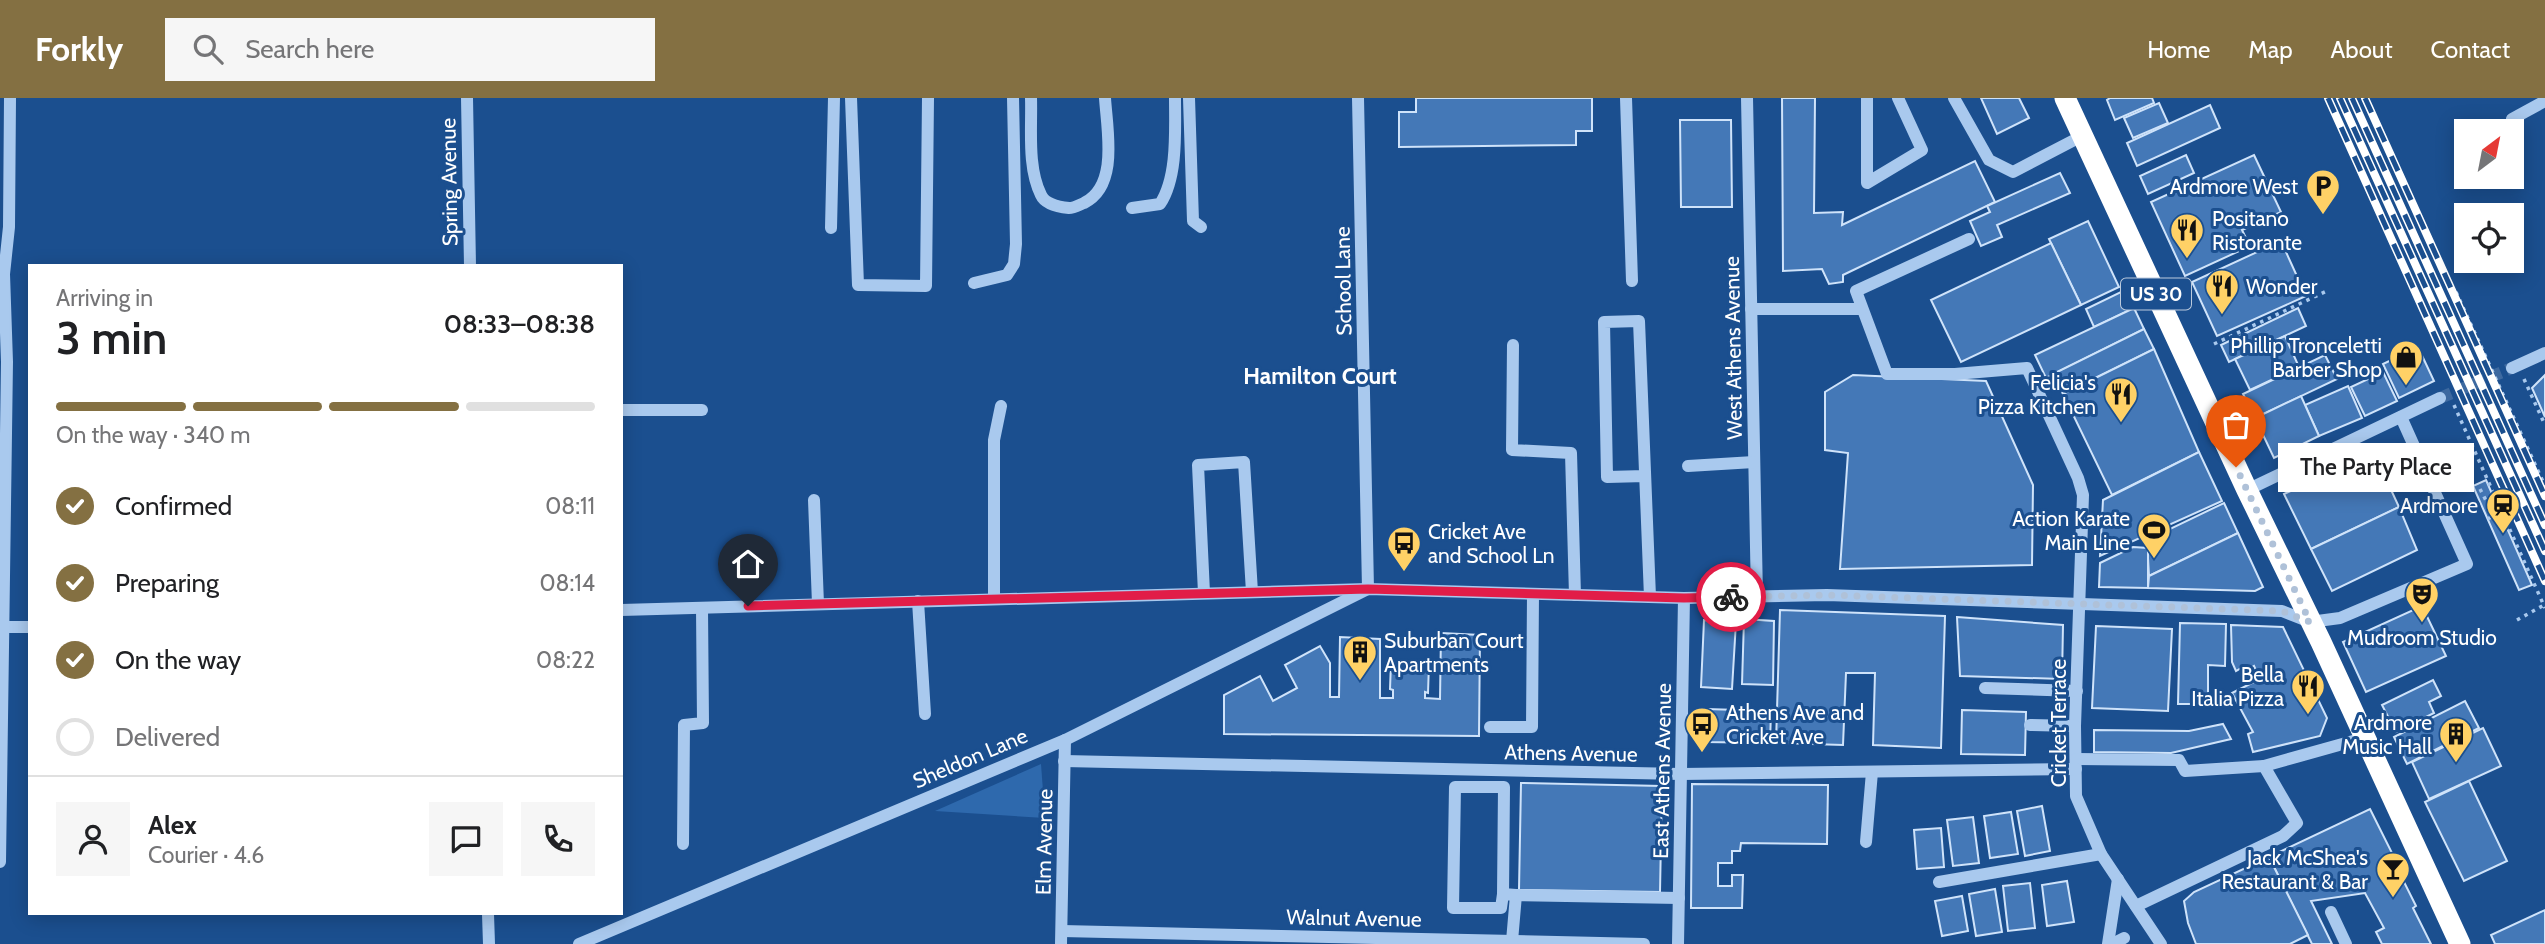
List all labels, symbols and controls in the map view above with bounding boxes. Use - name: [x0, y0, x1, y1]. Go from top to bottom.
- search box: [165, 18, 655, 81]
- text: Forkly: [35, 29, 123, 69]
- icon: search: [189, 30, 227, 68]
- text: Search here: [245, 33, 374, 65]
- text: Home: [2147, 35, 2210, 64]
- text: Map: [2248, 35, 2293, 64]
- text: About: [2331, 35, 2393, 64]
- text: Contact: [2431, 35, 2510, 64]
- street label: Spring Avenue: [435, 117, 463, 246]
- north arrow: [2454, 119, 2524, 189]
- map controls: [2454, 119, 2524, 273]
- parking icon: Ardmore West: [2304, 167, 2342, 216]
- place label: Ardmore West: [2170, 174, 2298, 199]
- button: locate: [2454, 203, 2524, 273]
- place label: Positano Ristorante: [2212, 206, 2302, 255]
- restaurant icon: Positano Ristorante: [2168, 211, 2206, 260]
- street label: School Lane: [1330, 226, 1356, 336]
- street label: West Athens Avenue: [1719, 256, 1747, 440]
- restaurant icon: Wonder: [2203, 267, 2241, 316]
- place label: Wonder: [2246, 274, 2318, 299]
- road number: US 30: [2121, 278, 2191, 310]
- text: Arriving in: [56, 284, 153, 312]
- text: 08:33–08:38: [444, 308, 595, 340]
- text: 3 min: [56, 310, 167, 366]
- place label: Phillip Tronceletti Barber Shop: [2230, 333, 2382, 382]
- shop icon: Phillip Tronceletti Barber Shop: [2387, 338, 2425, 387]
- district label: Hamilton Court: [1243, 362, 1397, 390]
- place label: Felicia's Pizza Kitchen: [1978, 370, 2096, 419]
- restaurant icon: Felicia's Pizza Kitchen: [2102, 375, 2140, 424]
- pin: [2206, 395, 2266, 467]
- icon: bag: [2217, 406, 2255, 444]
- text: On the way · 340 m: [56, 421, 251, 449]
- callout: The Party Place: [2278, 442, 2474, 492]
- text: The Party Place: [2300, 453, 2452, 481]
- station icon: Ardmore: [2484, 486, 2522, 535]
- icon: check: [56, 487, 94, 525]
- text: Confirmed: [115, 490, 232, 522]
- text: 08:11: [545, 492, 595, 520]
- place label: Ardmore: [2400, 493, 2478, 518]
- place label: Action Karate Main Line: [2012, 506, 2130, 555]
- sports icon: Action Karate Main Line: [2135, 511, 2173, 560]
- place label: Cricket Ave and School Ln: [1428, 519, 1554, 568]
- bus stop icon: Cricket Ave and School Ln: [1385, 524, 1423, 573]
- pin: [718, 534, 778, 606]
- icon: home: [729, 545, 767, 583]
- courier: [1696, 562, 1766, 632]
- icon: check: [56, 564, 94, 602]
- text: Preparing: [115, 567, 219, 599]
- text: 08:14: [539, 569, 595, 597]
- theatre icon: Mudroom Studio: [2403, 575, 2441, 624]
- icon: bike: [1712, 578, 1750, 616]
- place label: Mudroom Studio: [2347, 625, 2497, 650]
- place label: Suburban Court Apartments: [1384, 628, 1524, 677]
- building icon: Suburban Court Apartments: [1341, 633, 1379, 682]
- icon: check: [56, 641, 94, 679]
- text: On the way: [115, 644, 241, 676]
- text: 08:22: [536, 646, 595, 674]
- street label: Cricket Terrace: [2046, 658, 2071, 787]
- place label: Bella Italia Pizza: [2191, 662, 2284, 711]
- restaurant icon: Bella Italia Pizza: [2289, 667, 2327, 716]
- street label: East Athens Avenue: [1648, 683, 1676, 859]
- place label: Athens Ave and Cricket Ave: [1726, 700, 1864, 749]
- bus stop icon: Athens Ave and Cricket Ave: [1683, 705, 1721, 754]
- place label: Ardmore Music Hall: [2342, 710, 2432, 759]
- building icon: Ardmore Music Hall: [2437, 715, 2475, 764]
- text: Delivered: [115, 721, 220, 753]
- street label: Sheldon Lane: [909, 723, 1031, 793]
- street label: Athens Avenue: [1504, 739, 1638, 767]
- street label: Elm Avenue: [1031, 788, 1057, 895]
- button: person: [56, 802, 130, 876]
- button: chat: [429, 802, 503, 876]
- button: phone: [521, 802, 595, 876]
- text: Alex: [148, 809, 197, 841]
- text: Courier · 4.6: [148, 841, 264, 869]
- place label: Jack McShea's Restaurant & Bar: [2221, 845, 2368, 894]
- bar icon: Jack McShea's Restaurant & Bar: [2374, 850, 2412, 899]
- street label: Walnut Avenue: [1286, 904, 1422, 932]

